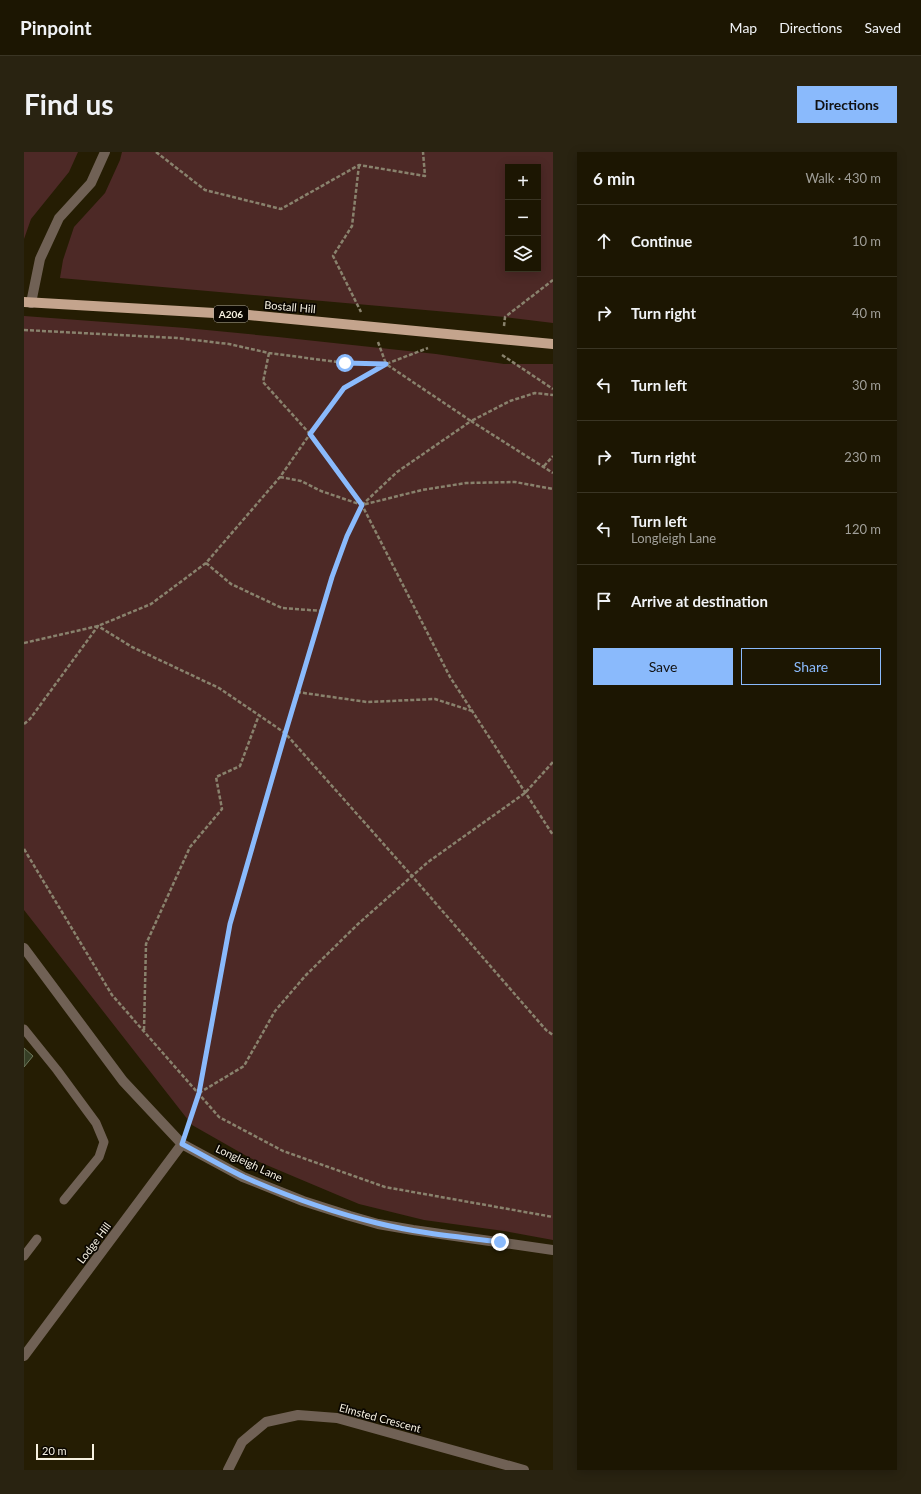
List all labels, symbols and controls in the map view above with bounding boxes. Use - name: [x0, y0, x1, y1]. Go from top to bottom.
- text: Pinpoint: [20, 16, 91, 39]
- text: Map: [730, 19, 757, 36]
- text: Directions: [779, 19, 842, 36]
- text: Saved: [864, 19, 901, 36]
- button: Directions: [797, 86, 897, 123]
- text: Find us: [24, 87, 114, 121]
- map controls: [505, 164, 541, 272]
- button: +: [505, 164, 541, 200]
- text: 6 min: [593, 168, 635, 189]
- text: Walk · 430 m: [805, 170, 881, 186]
- button: −: [505, 200, 541, 236]
- icon: ahead: [593, 230, 615, 252]
- text: Continue: [631, 232, 692, 250]
- text: 10 m: [852, 233, 881, 249]
- button: layers: [505, 236, 541, 272]
- street label: Bostall Hill: [264, 298, 316, 315]
- icon: right: [593, 302, 615, 324]
- text: Turn right: [631, 304, 696, 322]
- text: 40 m: [852, 305, 881, 321]
- road number: A206: [214, 306, 248, 322]
- route start: [336, 354, 354, 372]
- icon: left: [593, 374, 615, 396]
- text: Turn left: [631, 376, 687, 394]
- text: 30 m: [852, 377, 881, 393]
- icon: right: [593, 446, 615, 468]
- text: Turn right: [631, 448, 696, 466]
- text: 230 m: [844, 449, 881, 465]
- text: Turn left: [631, 512, 687, 530]
- icon: left: [593, 518, 615, 540]
- text: 120 m: [844, 521, 881, 537]
- text: Longleigh Lane: [631, 530, 716, 546]
- icon: arrive: [593, 590, 615, 612]
- text: Arrive at destination: [631, 592, 768, 610]
- button: Save: [593, 648, 733, 685]
- button: Share: [741, 648, 881, 685]
- street label: Longleigh Lane: [214, 1141, 285, 1184]
- street label: Lodge Hill: [74, 1220, 113, 1266]
- route end: [491, 1233, 509, 1251]
- street label: Elmsted Crescent: [338, 1400, 422, 1435]
- scale bar: [36, 1442, 94, 1461]
- text: 20 m: [42, 1444, 67, 1457]

